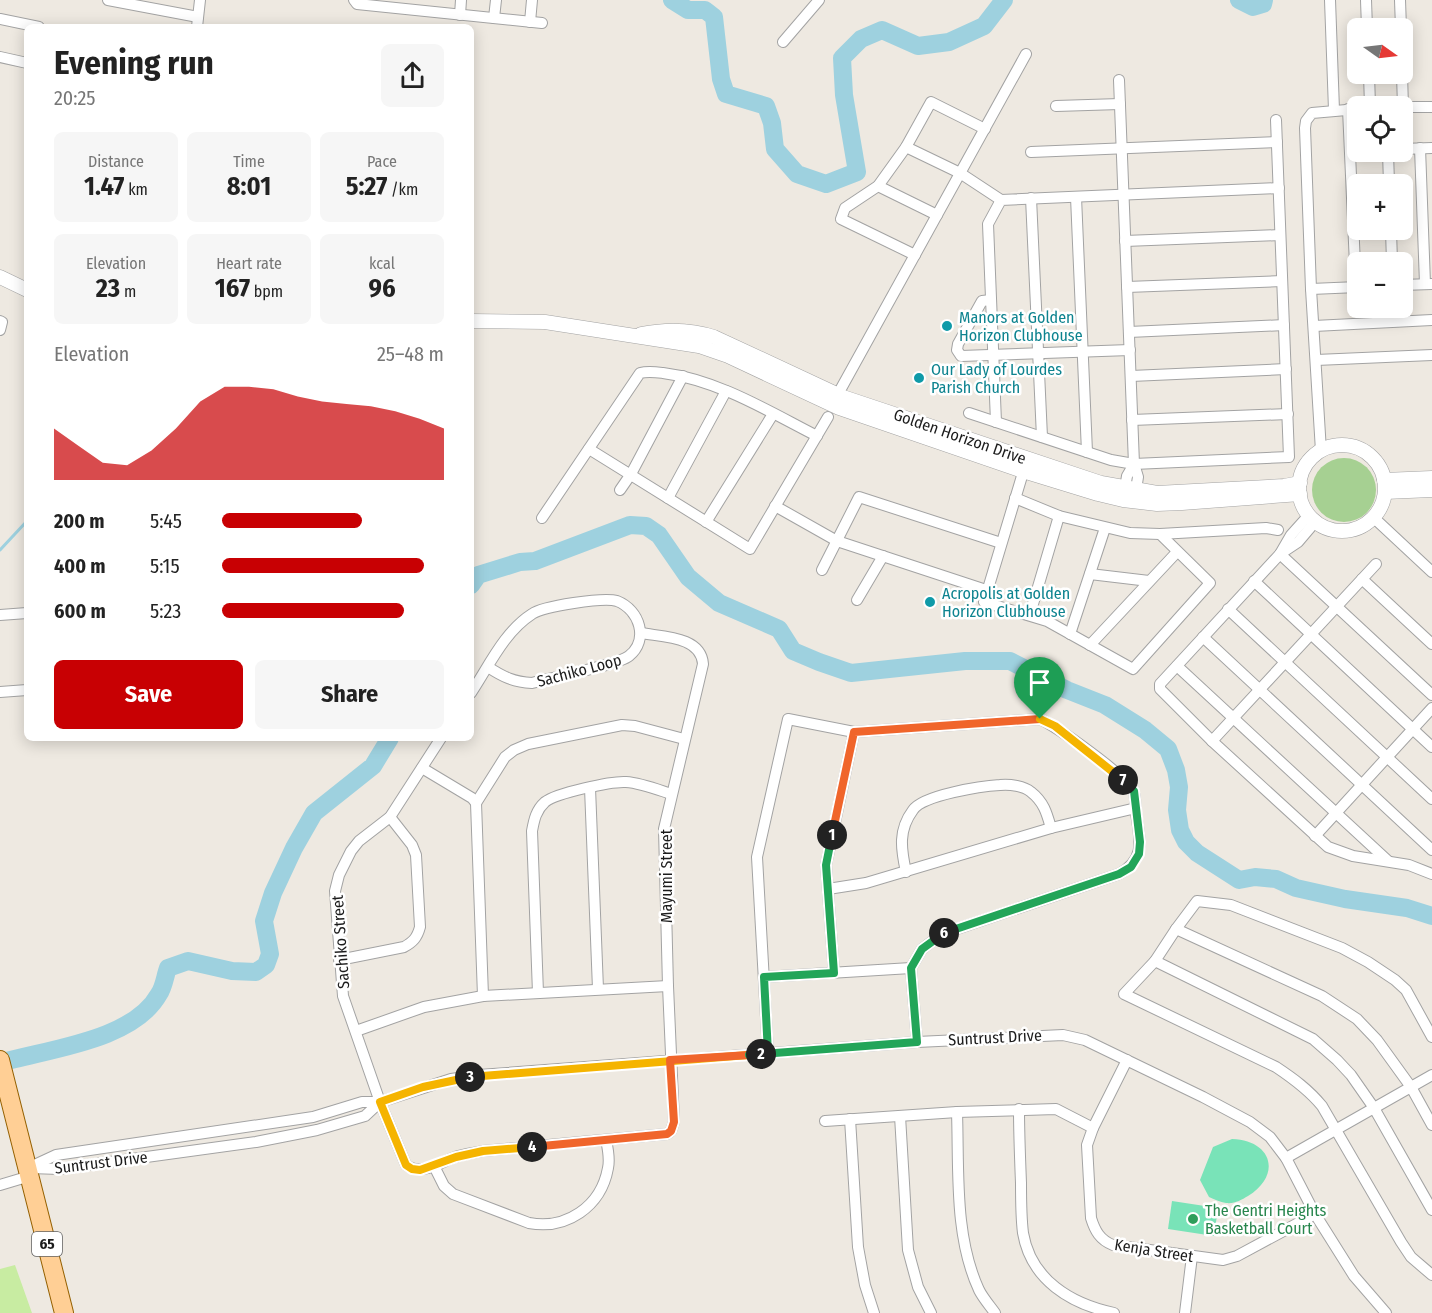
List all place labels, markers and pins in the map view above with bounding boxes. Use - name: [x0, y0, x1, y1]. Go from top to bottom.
- place label: Manors at Golden Horizon Clubhouse: [959, 308, 1083, 345]
- marker: Manors at Golden Horizon Clubhouse: [940, 319, 954, 333]
- place label: Our Lady of Lourdes Parish Church: [931, 360, 1062, 397]
- marker: Our Lady of Lourdes Parish Church: [912, 371, 926, 385]
- place label: Acropolis at Golden Horizon Clubhouse: [942, 584, 1070, 621]
- marker: Acropolis at Golden Horizon Clubhouse: [923, 595, 937, 609]
- pin: [1014, 657, 1065, 719]
- pin: 7: [1108, 765, 1138, 795]
- pin: 1: [817, 820, 847, 850]
- pin: 6: [929, 918, 959, 948]
- pin: 2: [746, 1039, 776, 1069]
- pin: 3: [455, 1062, 485, 1092]
- pin: 4: [517, 1132, 547, 1162]
- place label: The Gentri Heights Basketball Court: [1205, 1201, 1326, 1238]
- marker: The Gentri Heights Basketball Court: [1186, 1212, 1200, 1226]

